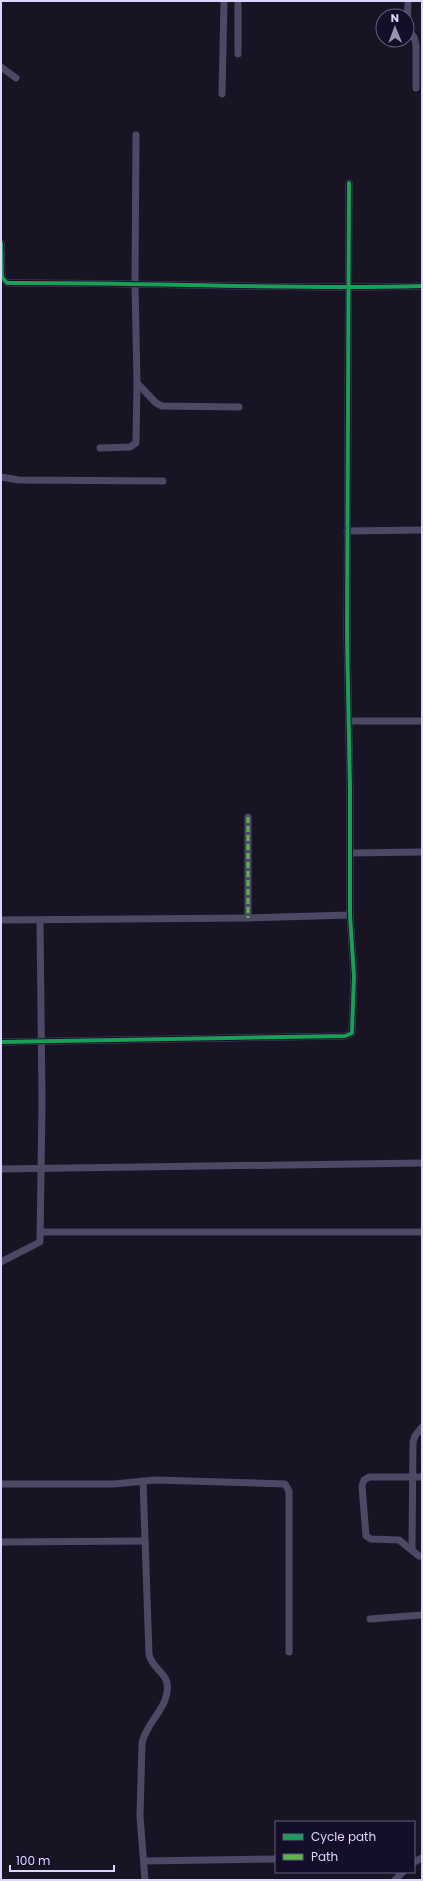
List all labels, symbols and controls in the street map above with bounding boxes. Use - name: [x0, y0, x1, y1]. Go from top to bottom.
- north arrow: [375, 8, 415, 48]
- text: N: [391, 10, 399, 26]
- legend: [275, 1821, 415, 1873]
- text: Cycle path: [311, 1828, 376, 1845]
- scale bar: [10, 1847, 114, 1873]
- text: Path: [311, 1848, 338, 1865]
- text: 100 m: [16, 1852, 50, 1869]

